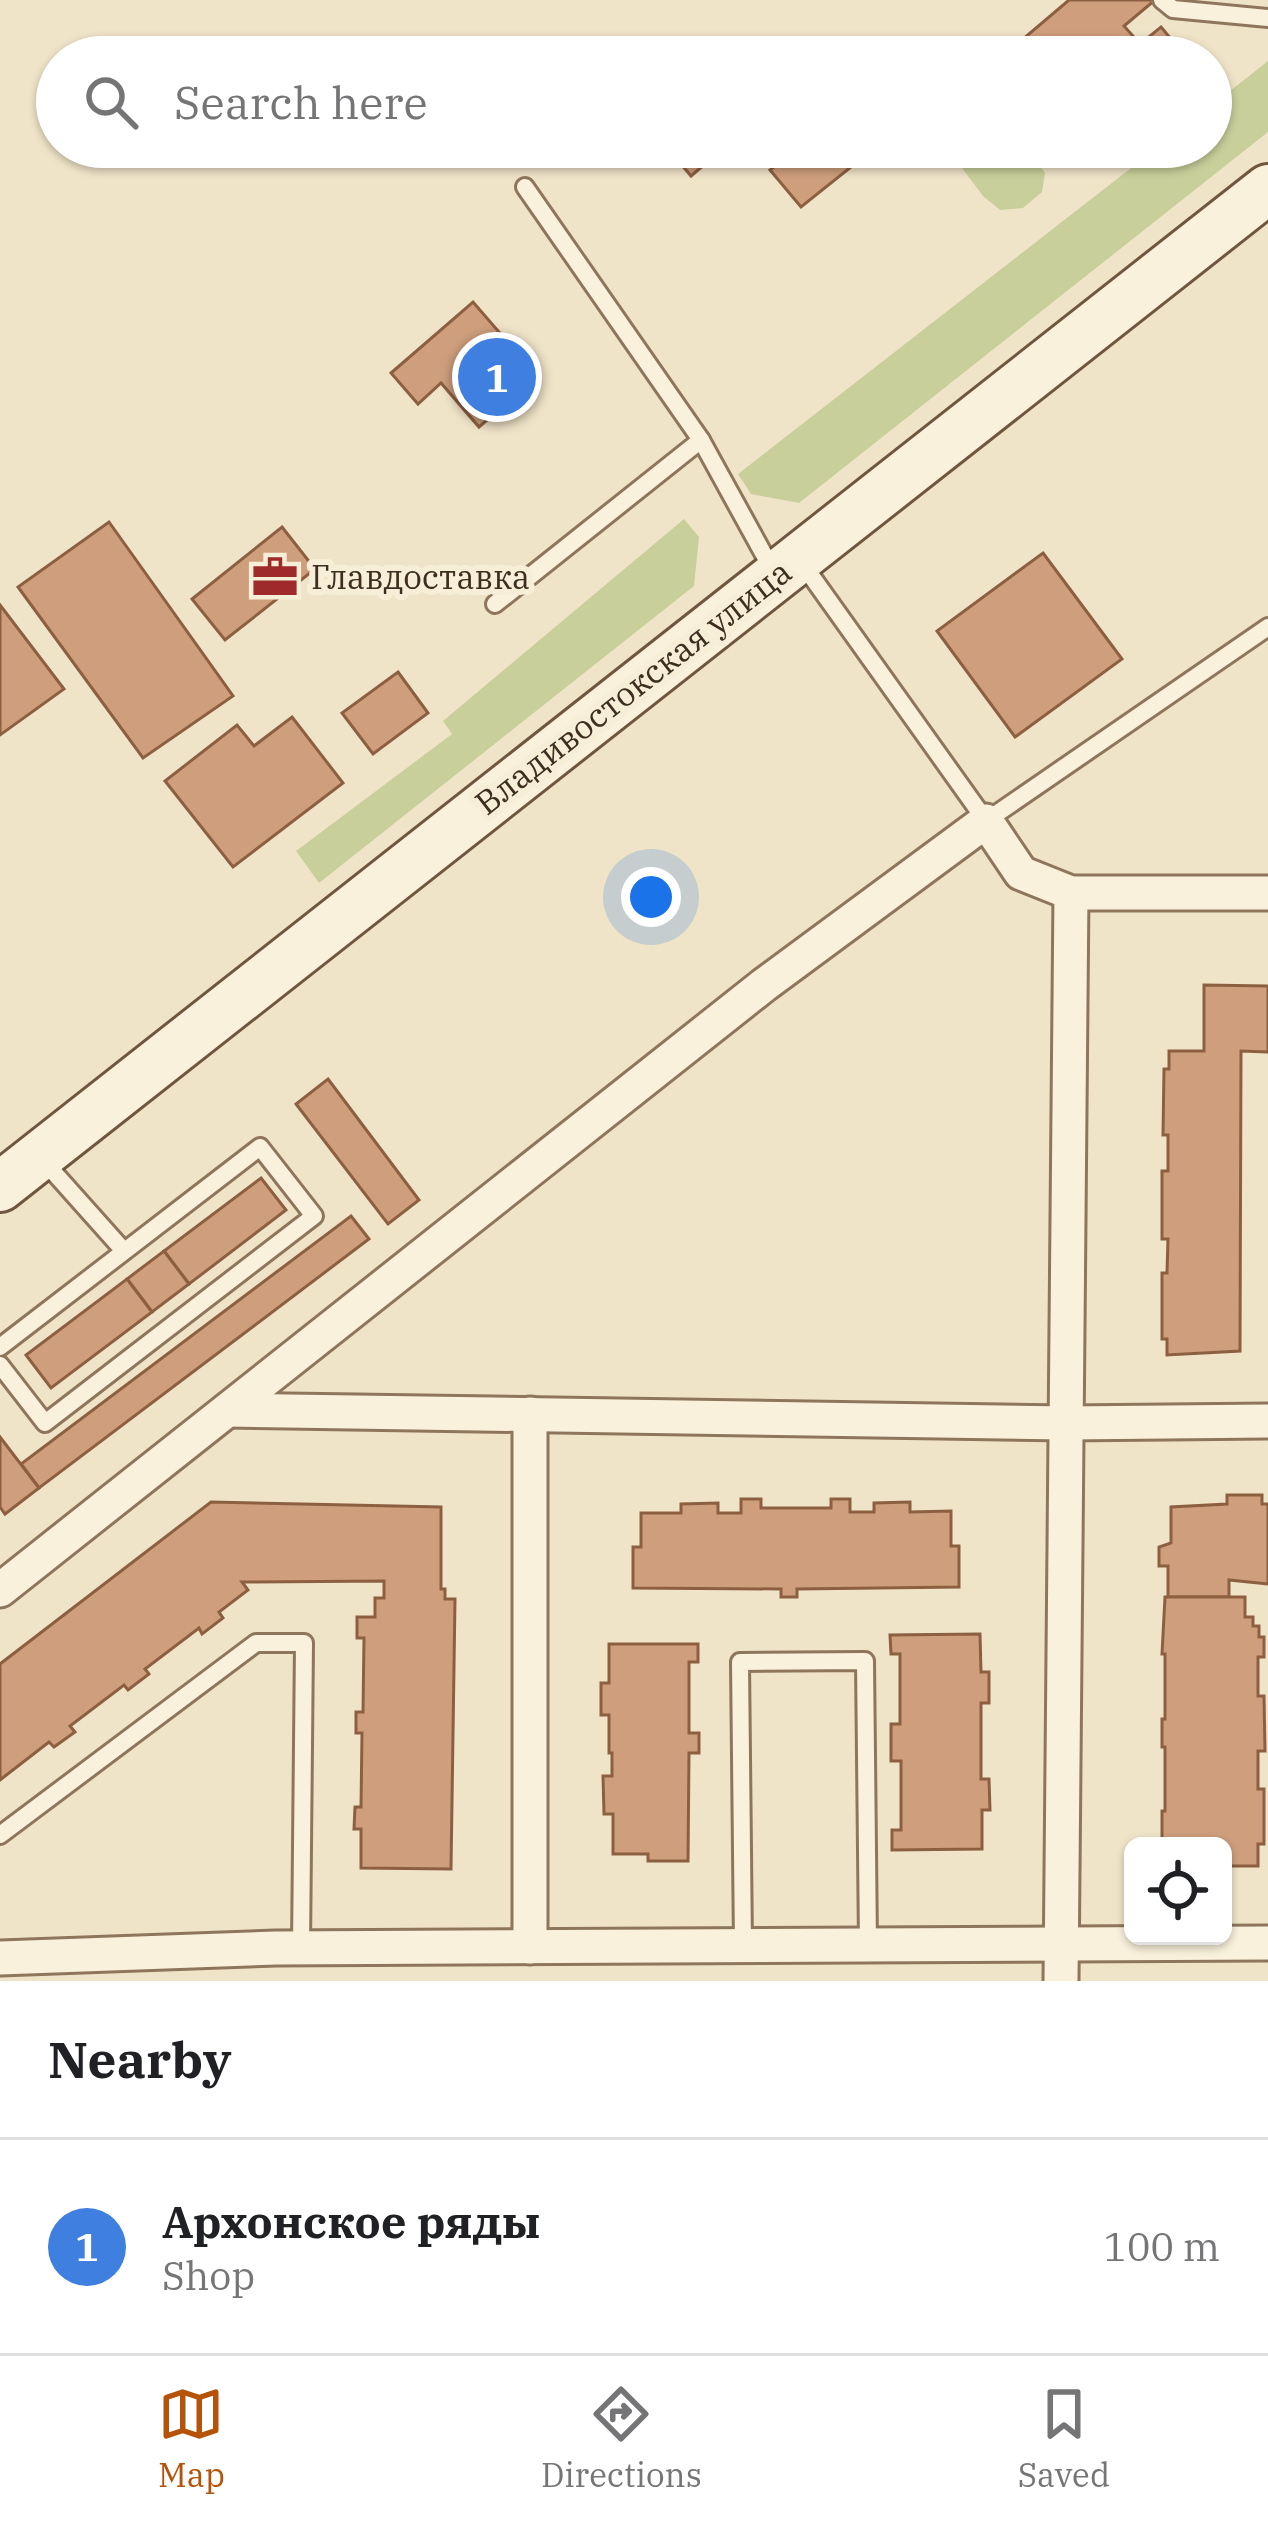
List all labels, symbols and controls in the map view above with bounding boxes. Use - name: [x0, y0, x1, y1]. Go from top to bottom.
- search box: [36, 36, 1232, 168]
- icon: search: [78, 69, 144, 135]
- text: Search here: [174, 73, 428, 131]
- pin: 1: [458, 332, 536, 422]
- street label: Владивостокская улица: [466, 550, 800, 824]
- office icon: Главдоставка: [250, 552, 300, 602]
- place label: Главдоставка: [311, 555, 530, 598]
- your location: [621, 867, 681, 927]
- map controls: [1124, 1837, 1232, 1945]
- button: locate: [1124, 1837, 1232, 1945]
- text: Nearby: [48, 2026, 232, 2092]
- text: Архонское ряды: [162, 2192, 540, 2250]
- text: 1: [75, 2221, 99, 2272]
- text: 100 m: [1104, 2221, 1220, 2272]
- text: Shop: [162, 2250, 255, 2301]
- tab: Map: [158, 2381, 225, 2496]
- tab: Directions: [541, 2381, 702, 2496]
- tab: Saved: [1018, 2381, 1110, 2496]

